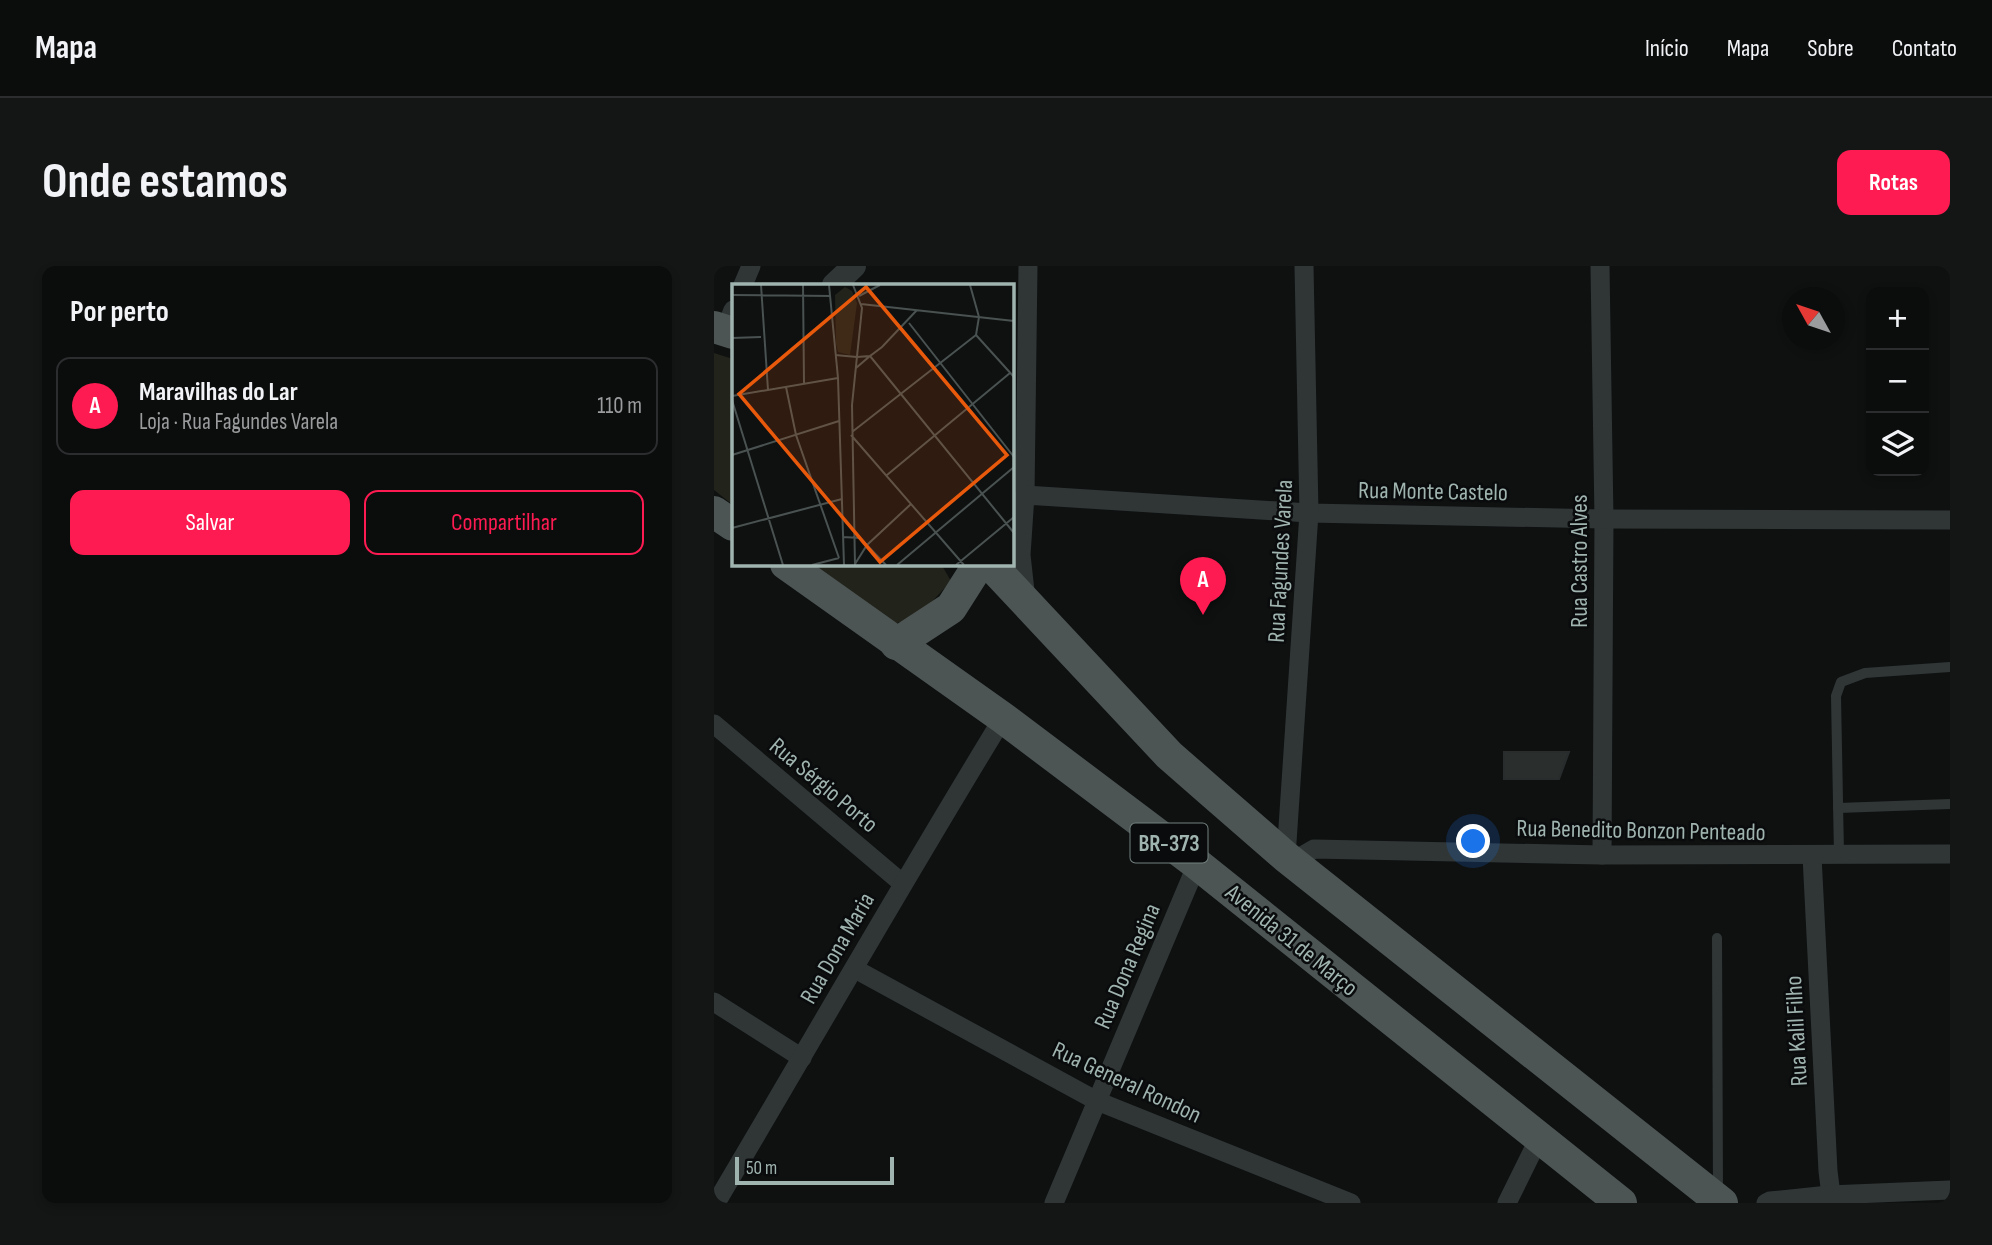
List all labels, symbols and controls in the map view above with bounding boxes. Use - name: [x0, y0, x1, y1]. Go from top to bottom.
- text: Mapa: [35, 28, 97, 68]
- text: Início: [1645, 34, 1689, 63]
- text: Mapa: [1727, 34, 1769, 63]
- text: Sobre: [1807, 34, 1854, 63]
- text: Contato: [1892, 34, 1957, 63]
- button: Rotas: [1837, 150, 1950, 215]
- text: Onde estamos: [42, 153, 288, 212]
- inset map: [732, 284, 1013, 565]
- north arrow: [1782, 287, 1845, 350]
- map controls: [1866, 287, 1929, 476]
- button: +: [1866, 287, 1929, 350]
- text: Por perto: [70, 294, 169, 330]
- button: −: [1866, 350, 1929, 413]
- text: Maravilhas do Lar: [139, 377, 298, 408]
- text: A: [90, 392, 100, 420]
- text: 110 m: [597, 392, 642, 420]
- text: Loja · Rua Fagundes Varela: [139, 408, 338, 436]
- button: layers: [1866, 413, 1929, 476]
- street label: Rua Monte Castelo: [1358, 476, 1508, 507]
- street label: Rua Fagundes Varela: [1262, 479, 1299, 643]
- button: Salvar: [70, 490, 350, 555]
- button: Compartilhar: [364, 490, 644, 555]
- street label: Rua Castro Alves: [1565, 494, 1594, 628]
- pin: A: [1180, 557, 1226, 615]
- street label: Rua Sérgio Porto: [764, 732, 884, 839]
- street label: Rua Benedito Bonzon Penteado: [1516, 814, 1766, 847]
- road number: BR-373: [1130, 824, 1208, 862]
- your location: [1456, 824, 1490, 858]
- street label: Avenida 31 de Março: [1219, 878, 1364, 1003]
- street label: Rua Dona Maria: [794, 888, 881, 1009]
- street label: Rua Dona Regina: [1088, 899, 1167, 1033]
- street label: Rua Kalil Filho: [1779, 975, 1814, 1087]
- street label: Rua General Rondon: [1048, 1035, 1206, 1130]
- scale bar: [735, 1154, 894, 1186]
- text: 50 m: [746, 1157, 777, 1180]

